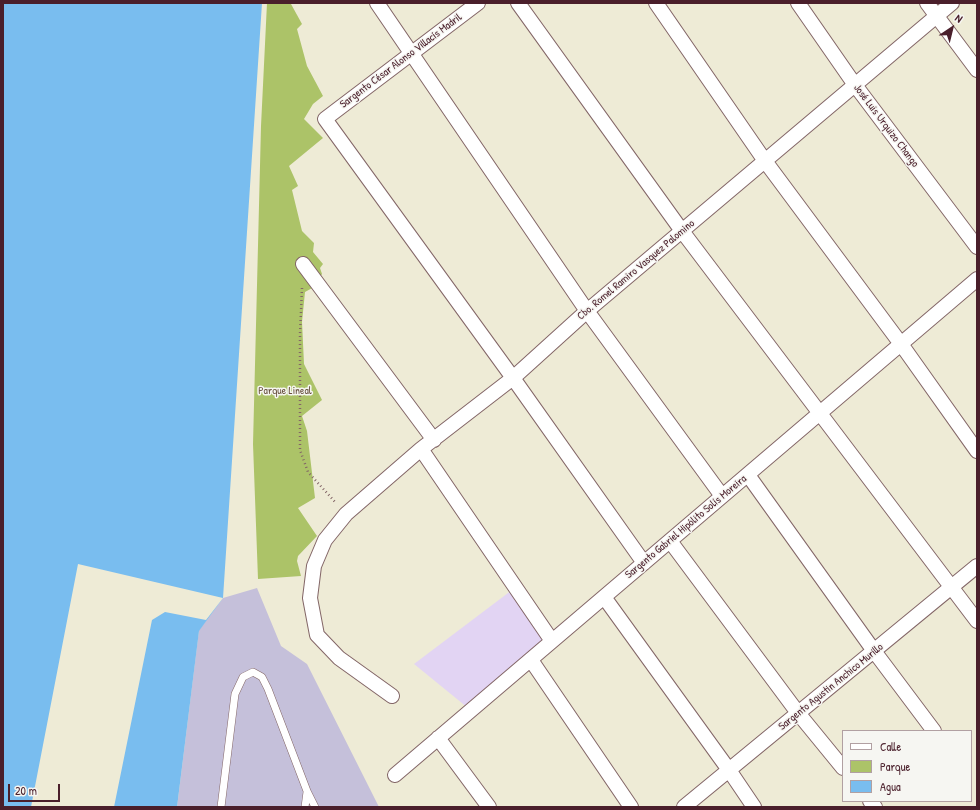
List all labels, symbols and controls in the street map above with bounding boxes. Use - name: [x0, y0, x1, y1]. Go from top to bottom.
- north arrow: [932, 8, 972, 48]
- street label: Sargento César Alonso Villacís Madril: [337, 11, 465, 111]
- text: N: [952, 11, 965, 26]
- street label: José Luis Urquizo Chango: [850, 82, 922, 170]
- street label: Cbo. Romel Ramiro Vasquez Palomino: [575, 217, 697, 323]
- park label: Parque Lineal: [258, 384, 312, 398]
- street label: Sargento Gabriel Hipólito Solís Moreira: [623, 472, 749, 582]
- street label: Sargento Agustin Anchico Murillo: [776, 641, 886, 733]
- legend: [842, 730, 972, 802]
- text: Calle: [880, 738, 901, 755]
- text: Parque: [880, 758, 910, 775]
- scale bar: [10, 776, 62, 802]
- text: Agua: [880, 778, 901, 795]
- text: 20 m: [15, 782, 37, 799]

